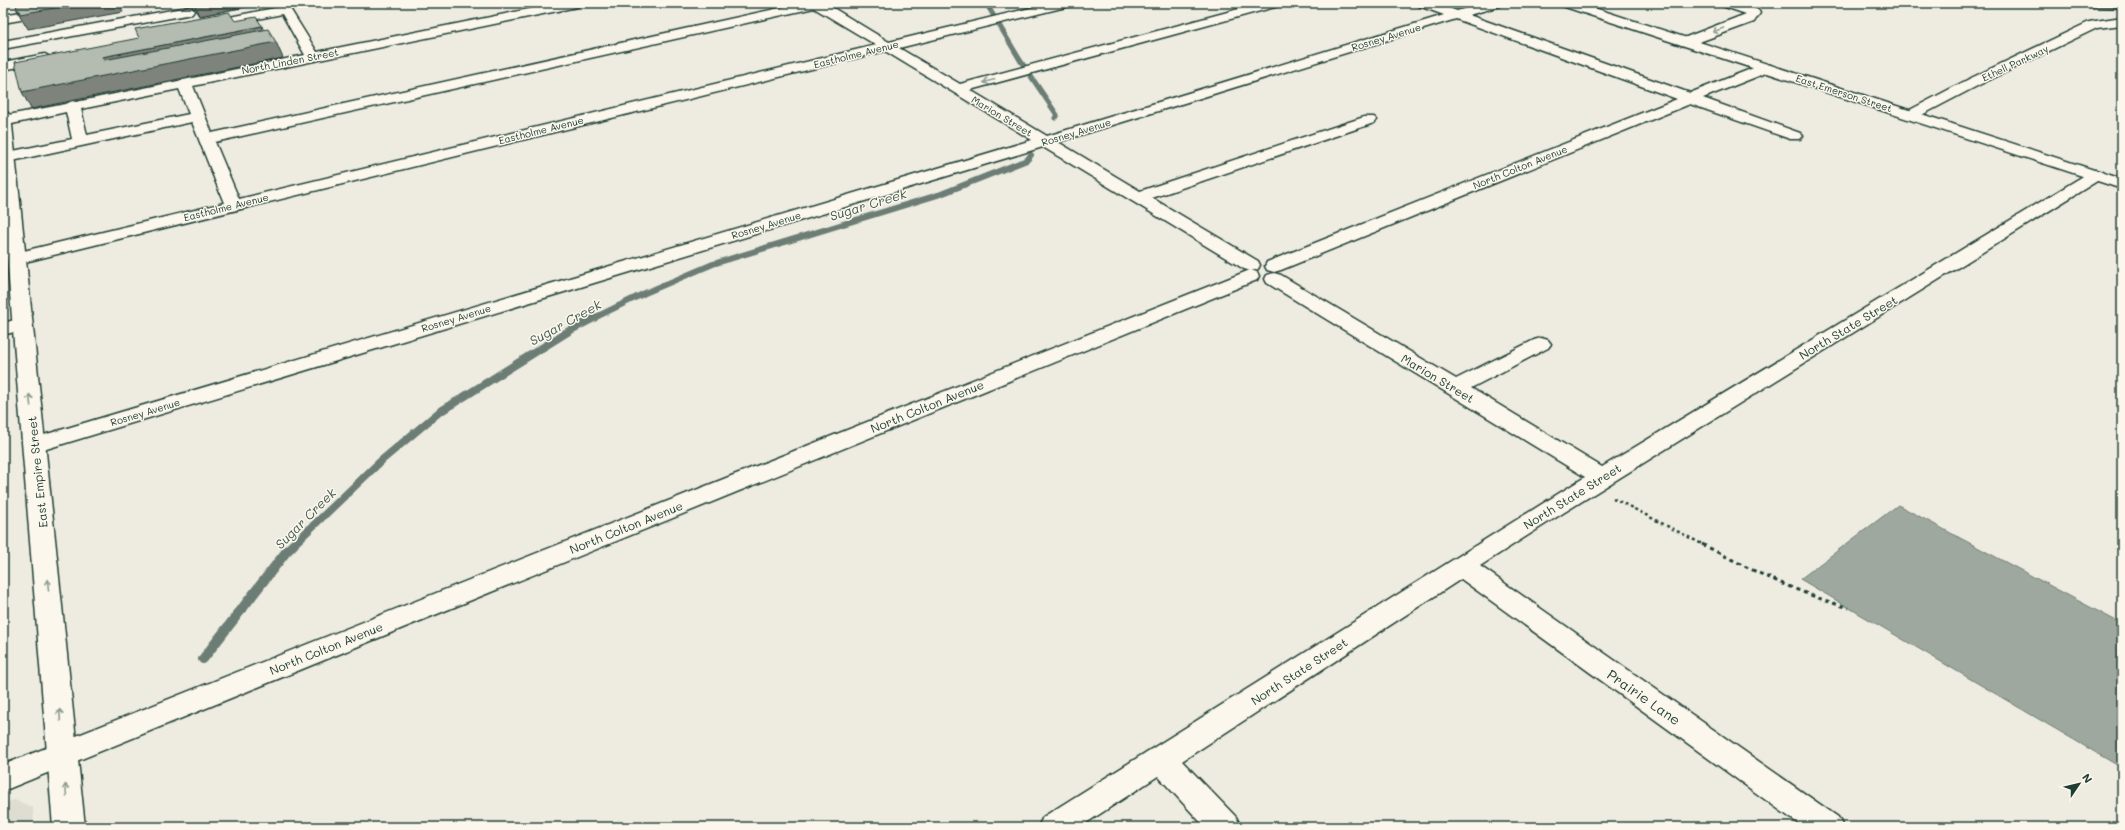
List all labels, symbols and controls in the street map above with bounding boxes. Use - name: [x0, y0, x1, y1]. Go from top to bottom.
- street label: Rosney Avenue: [1350, 20, 1422, 54]
- one-way arrow: [1712, 27, 1724, 35]
- street label: Eastholme Avenue: [812, 37, 900, 71]
- street label: Ethell Parkway: [1979, 41, 2051, 85]
- street label: North Linden Street: [240, 45, 340, 77]
- street label: East Emerson Street: [1794, 71, 1894, 115]
- one-way arrow: [982, 77, 995, 85]
- street label: Marion Street: [969, 92, 1035, 140]
- street label: Eastholme Avenue: [497, 113, 585, 147]
- street label: Rosney Avenue: [1040, 115, 1112, 149]
- street label: North Colton Avenue: [1471, 142, 1569, 192]
- water label: Sugar Creek: [827, 184, 910, 224]
- street label: Eastholme Avenue: [182, 190, 270, 224]
- street label: Rosney Avenue: [730, 208, 802, 242]
- street label: North State Street: [1796, 291, 1900, 363]
- water label: Sugar Creek: [526, 295, 605, 349]
- street label: Rosney Avenue: [420, 301, 492, 335]
- street label: Marion Street: [1399, 350, 1477, 406]
- street label: North Colton Avenue: [868, 376, 986, 436]
- one-way arrow: [26, 394, 34, 407]
- street label: Rosney Avenue: [109, 395, 181, 429]
- street label: East Empire Street: [23, 415, 51, 529]
- street label: North State Street: [1520, 459, 1624, 533]
- water label: Sugar Creek: [271, 483, 340, 552]
- street label: North Colton Avenue: [567, 497, 685, 557]
- one-way arrow: [45, 579, 52, 592]
- street label: North Colton Avenue: [267, 618, 385, 678]
- street label: North State Street: [1248, 634, 1350, 708]
- street label: Prairie Lane: [1604, 665, 1684, 729]
- one-way arrow: [57, 709, 64, 722]
- north arrow: [2059, 764, 2099, 804]
- text: N: [2079, 770, 2096, 786]
- one-way arrow: [62, 784, 70, 797]

